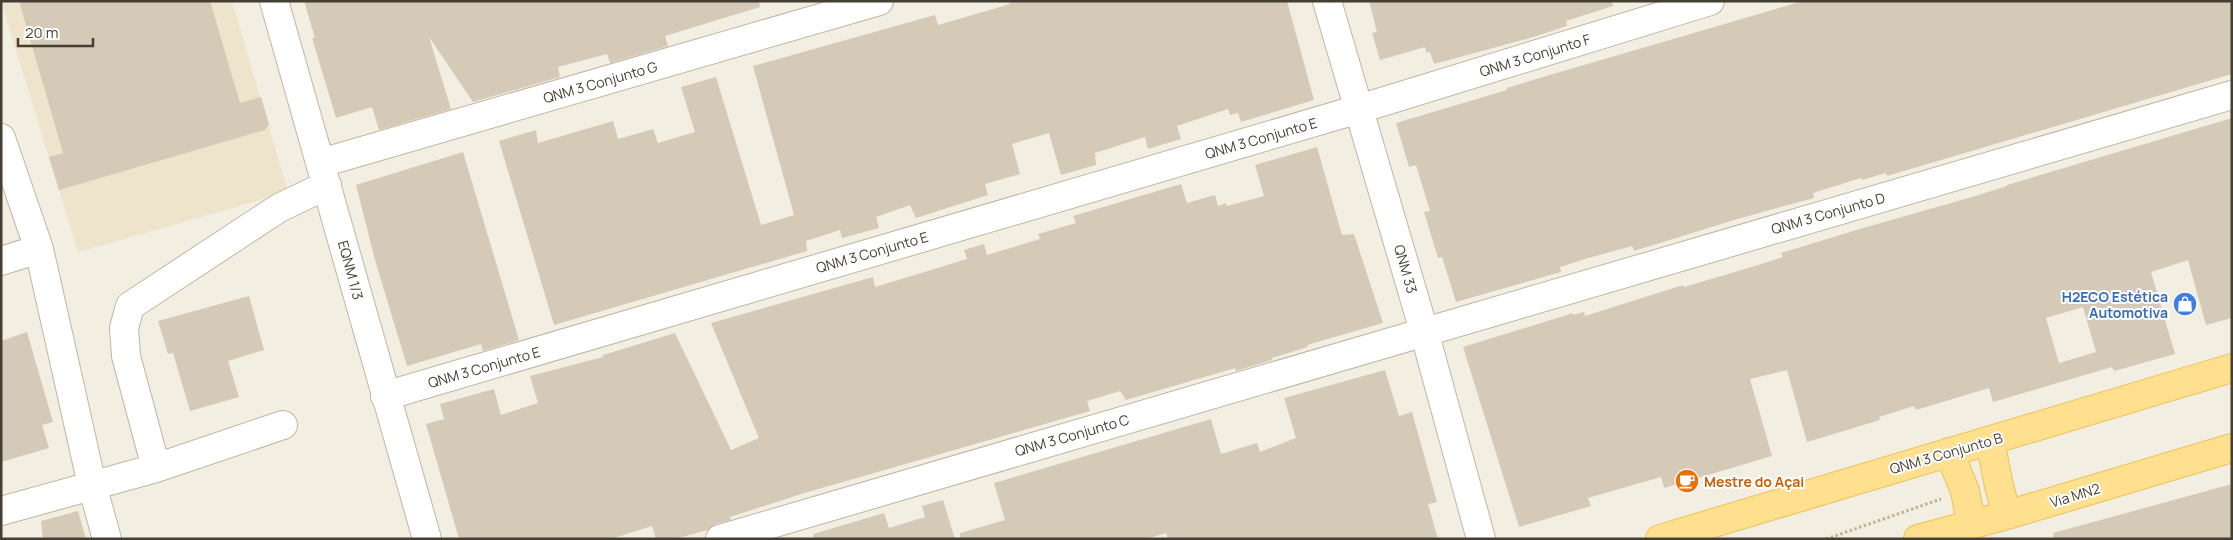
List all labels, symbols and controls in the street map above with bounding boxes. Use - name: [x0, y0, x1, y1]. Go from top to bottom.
- scale bar: [18, 15, 92, 47]
- text: 20 m: [25, 22, 58, 43]
- street label: QNM 3 Conjunto F: [1477, 29, 1593, 81]
- street label: QNM 3 Conjunto G: [541, 57, 659, 107]
- street label: QNM 3 Conjunto E: [1203, 113, 1319, 163]
- street label: QNM 3 Conjunto D: [1769, 188, 1887, 238]
- street label: QNM 3 Conjunto E: [814, 227, 930, 277]
- street label: EQNM 1/3: [334, 238, 368, 302]
- street label: QNM 33: [1390, 242, 1422, 296]
- place label: H2ECO Estética Automotiva: [2062, 287, 2168, 322]
- shop icon: H2ECO Estética Automotiva: [2172, 291, 2198, 317]
- street label: QNM 3 Conjunto E: [426, 342, 542, 392]
- street label: QNM 3 Conjunto C: [1013, 410, 1131, 460]
- street label: QNM 3 Conjunto B: [1887, 428, 2005, 478]
- cafe icon: Mestre do Açai: [1674, 468, 1700, 494]
- place label: Mestre do Açai: [1704, 472, 1804, 491]
- street label: Via MN2: [2048, 478, 2102, 512]

